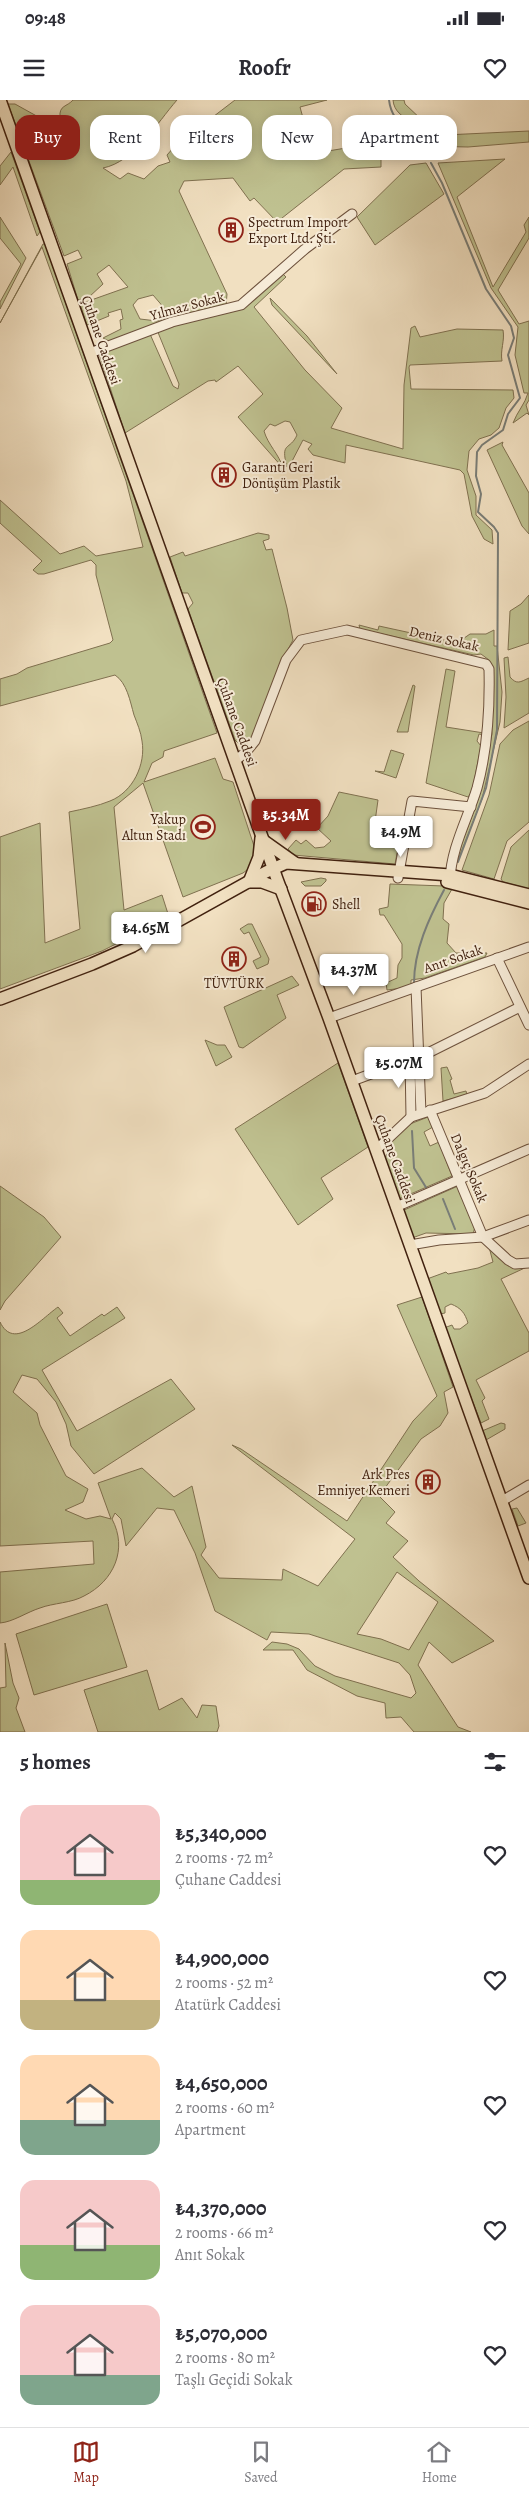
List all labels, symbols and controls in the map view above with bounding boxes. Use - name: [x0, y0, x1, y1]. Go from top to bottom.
- text: 09:48: [25, 5, 66, 31]
- text: Roofr: [238, 53, 291, 83]
- icon: menu: [20, 54, 48, 82]
- icon: heart: [481, 54, 509, 82]
- chip: Buy: [15, 115, 80, 160]
- chip: Rent: [90, 115, 160, 160]
- chip: Filters: [170, 115, 252, 160]
- chip: New: [262, 115, 332, 160]
- chip: Apartment: [342, 115, 457, 160]
- place label: Spectrum Import Export Ltd. Şti.: [248, 213, 348, 248]
- building icon: Spectrum Import Export Ltd. Şti.: [218, 217, 244, 243]
- street label: Yılmaz Sokak: [147, 287, 226, 325]
- street label: Çuhane Caddesi: [77, 293, 125, 387]
- place label: Garanti Geri Dönüşüm Plastik: [242, 458, 341, 493]
- building icon: Garanti Geri Dönüşüm Plastik: [211, 462, 237, 488]
- street label: Deniz Sokak: [407, 622, 481, 656]
- street label: Çuhane Caddesi: [212, 675, 262, 769]
- pin: ₺5.34M: [245, 798, 327, 841]
- text: ₺5.34M: [263, 804, 309, 826]
- place label: Yakup Altun Stadı: [121, 810, 186, 845]
- sports icon: Yakup Altun Stadı: [190, 814, 216, 840]
- pin: ₺4.9M: [366, 816, 436, 858]
- text: ₺4.9M: [381, 821, 421, 843]
- fuel station icon: Shell: [301, 891, 327, 917]
- place label: Shell: [332, 895, 360, 914]
- pin: ₺4.65M: [105, 912, 187, 954]
- text: ₺4.65M: [122, 917, 170, 939]
- street label: Anıt Sokak: [420, 940, 485, 978]
- building icon: TÜVTÜRK: [221, 946, 247, 972]
- pin: ₺4.37M: [313, 954, 395, 996]
- text: ₺4.37M: [331, 959, 377, 981]
- place label: TÜVTÜRK: [204, 974, 264, 993]
- pin: ₺5.07M: [358, 1046, 440, 1089]
- text: ₺5.07M: [375, 1052, 423, 1074]
- street label: Çuhane Caddesi: [370, 1112, 420, 1206]
- street label: Dalgıç Sokak: [446, 1130, 492, 1206]
- place label: Ark Pres Emniyet Kemeri: [317, 1465, 410, 1500]
- building icon: Ark Pres Emniyet Kemeri: [415, 1469, 441, 1495]
- text: 5 homes: [20, 1748, 91, 1776]
- icon: filters: [481, 1748, 509, 1776]
- text: ₺5,340,000: [175, 1819, 267, 1847]
- icon: home: [60, 1825, 120, 1885]
- icon: heart: [481, 1841, 509, 1869]
- text: 2 rooms · 72 m²: [175, 1847, 273, 1869]
- text: Çuhane Caddesi: [175, 1869, 282, 1891]
- text: ₺4,900,000: [175, 1944, 269, 1972]
- icon: home: [60, 1950, 120, 2010]
- icon: heart: [481, 1966, 509, 1994]
- text: 2 rooms · 52 m²: [175, 1972, 273, 1994]
- text: Atatürk Caddesi: [175, 1994, 281, 2016]
- text: ₺4,650,000: [175, 2069, 267, 2097]
- icon: home: [60, 2075, 120, 2135]
- icon: heart: [481, 2091, 509, 2119]
- text: 2 rooms · 60 m²: [175, 2097, 275, 2119]
- text: Apartment: [175, 2119, 246, 2141]
- text: ₺4,370,000: [175, 2194, 267, 2222]
- icon: home: [60, 2200, 120, 2260]
- icon: heart: [481, 2216, 509, 2244]
- text: 2 rooms · 66 m²: [175, 2222, 273, 2244]
- text: Anıt Sokak: [175, 2244, 245, 2266]
- text: ₺5,070,000: [175, 2319, 267, 2347]
- icon: home: [60, 2325, 120, 2385]
- icon: heart: [481, 2341, 509, 2369]
- text: 2 rooms · 80 m²: [175, 2347, 275, 2369]
- text: Taşlı Geçidi Sokak: [175, 2369, 293, 2391]
- tab: Map: [72, 2438, 100, 2487]
- tab: Saved: [244, 2438, 278, 2487]
- tab: Home: [422, 2438, 457, 2487]

